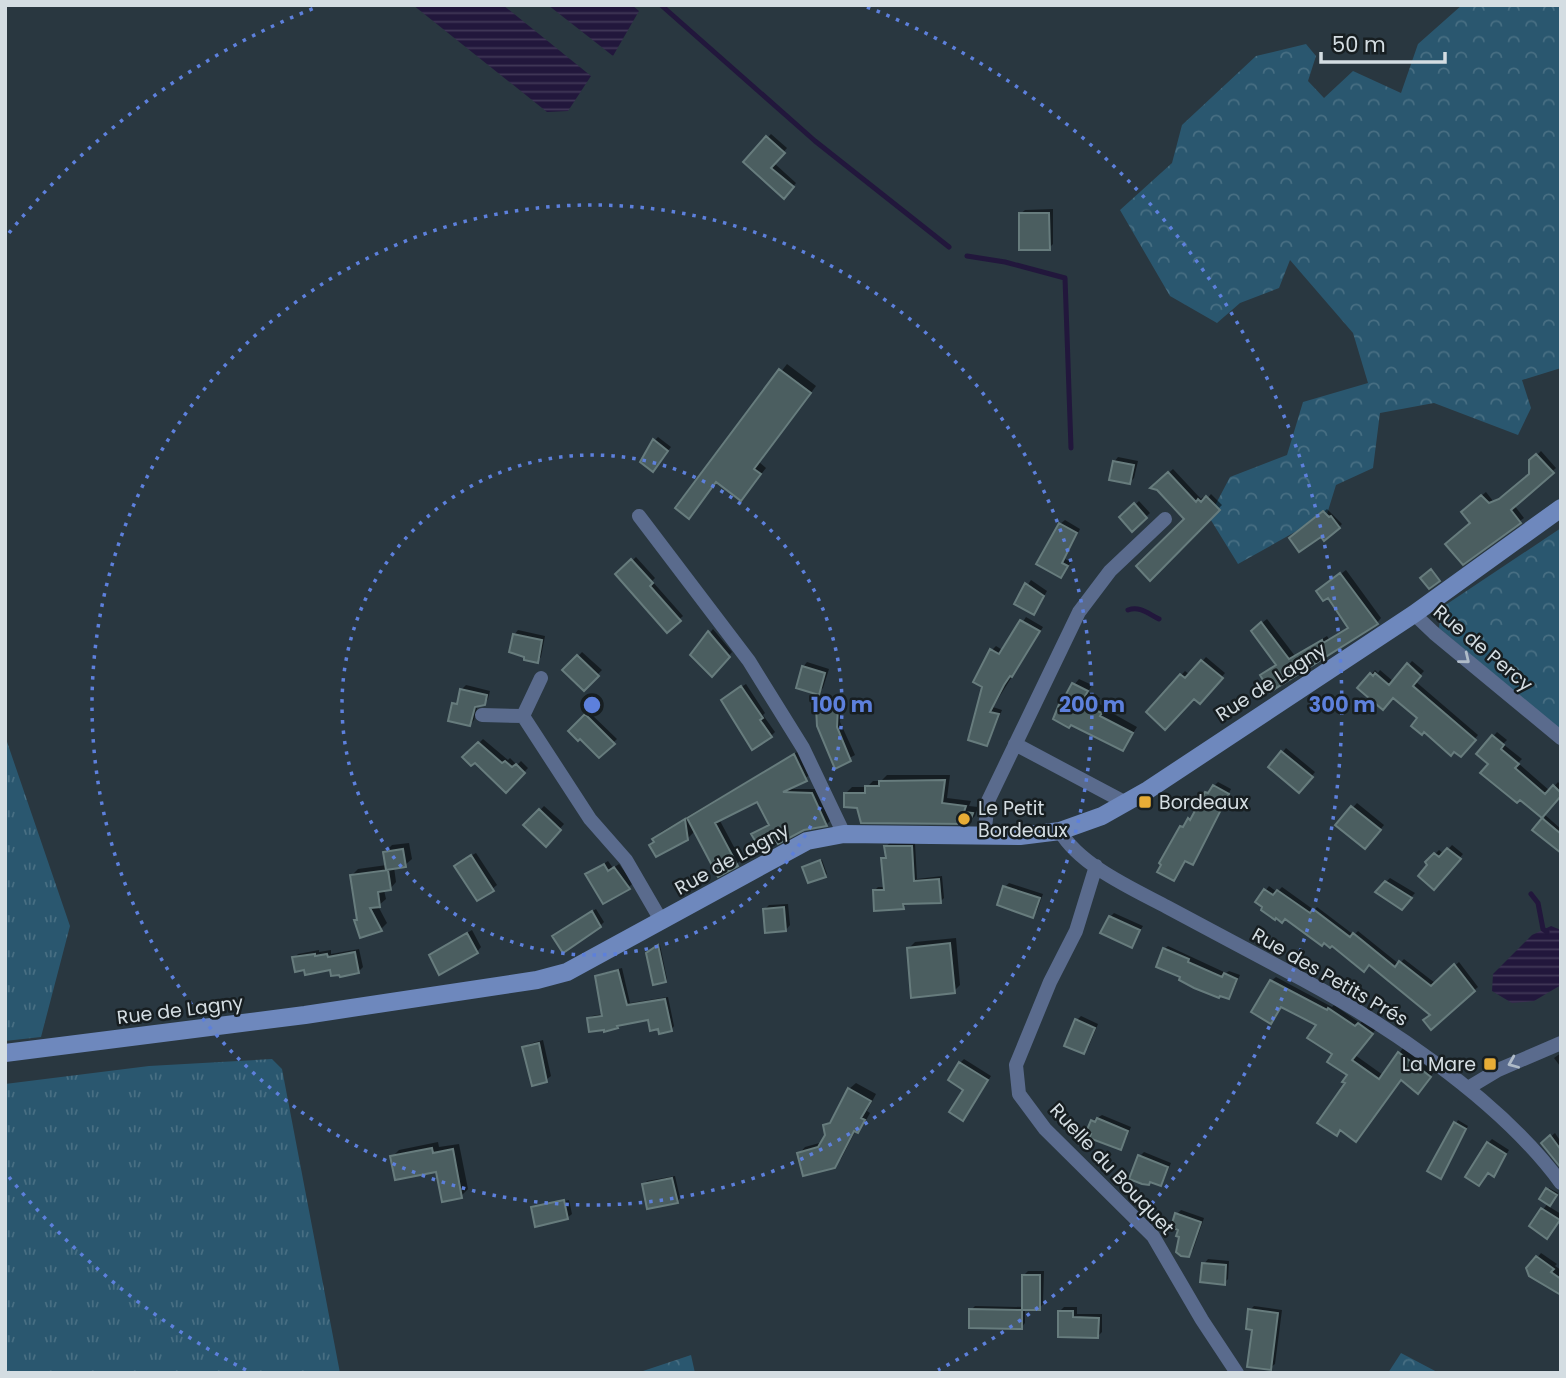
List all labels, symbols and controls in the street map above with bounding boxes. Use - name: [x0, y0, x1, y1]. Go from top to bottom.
- scale bar: [1321, 21, 1445, 65]
- text: 50 m: [1332, 30, 1386, 59]
- street label: Rue de Percy: [1427, 598, 1539, 698]
- street label: Rue de Lagny: [1210, 636, 1332, 728]
- one-way arrow: [1457, 650, 1469, 663]
- text: 100 m: [811, 690, 873, 719]
- text: 200 m: [1059, 690, 1125, 719]
- text: 300 m: [1309, 690, 1375, 719]
- centre of rings: [580, 693, 604, 717]
- place label: Bordeaux: [1159, 789, 1249, 816]
- marker: Bordeaux: [1137, 794, 1153, 810]
- place label: Le Petit Bordeaux: [978, 795, 1068, 844]
- marker: Le Petit Bordeaux: [956, 811, 972, 827]
- street label: Rue de Lagny: [670, 816, 794, 902]
- street label: Rue des Petits Prés: [1247, 921, 1413, 1033]
- street label: Rue de Lagny: [115, 989, 245, 1031]
- place label: La Mare: [1402, 1051, 1476, 1078]
- one-way arrow: [1508, 1055, 1520, 1069]
- marker: La Mare: [1482, 1056, 1498, 1072]
- street label: Ruelle du Bouquet: [1044, 1097, 1180, 1241]

